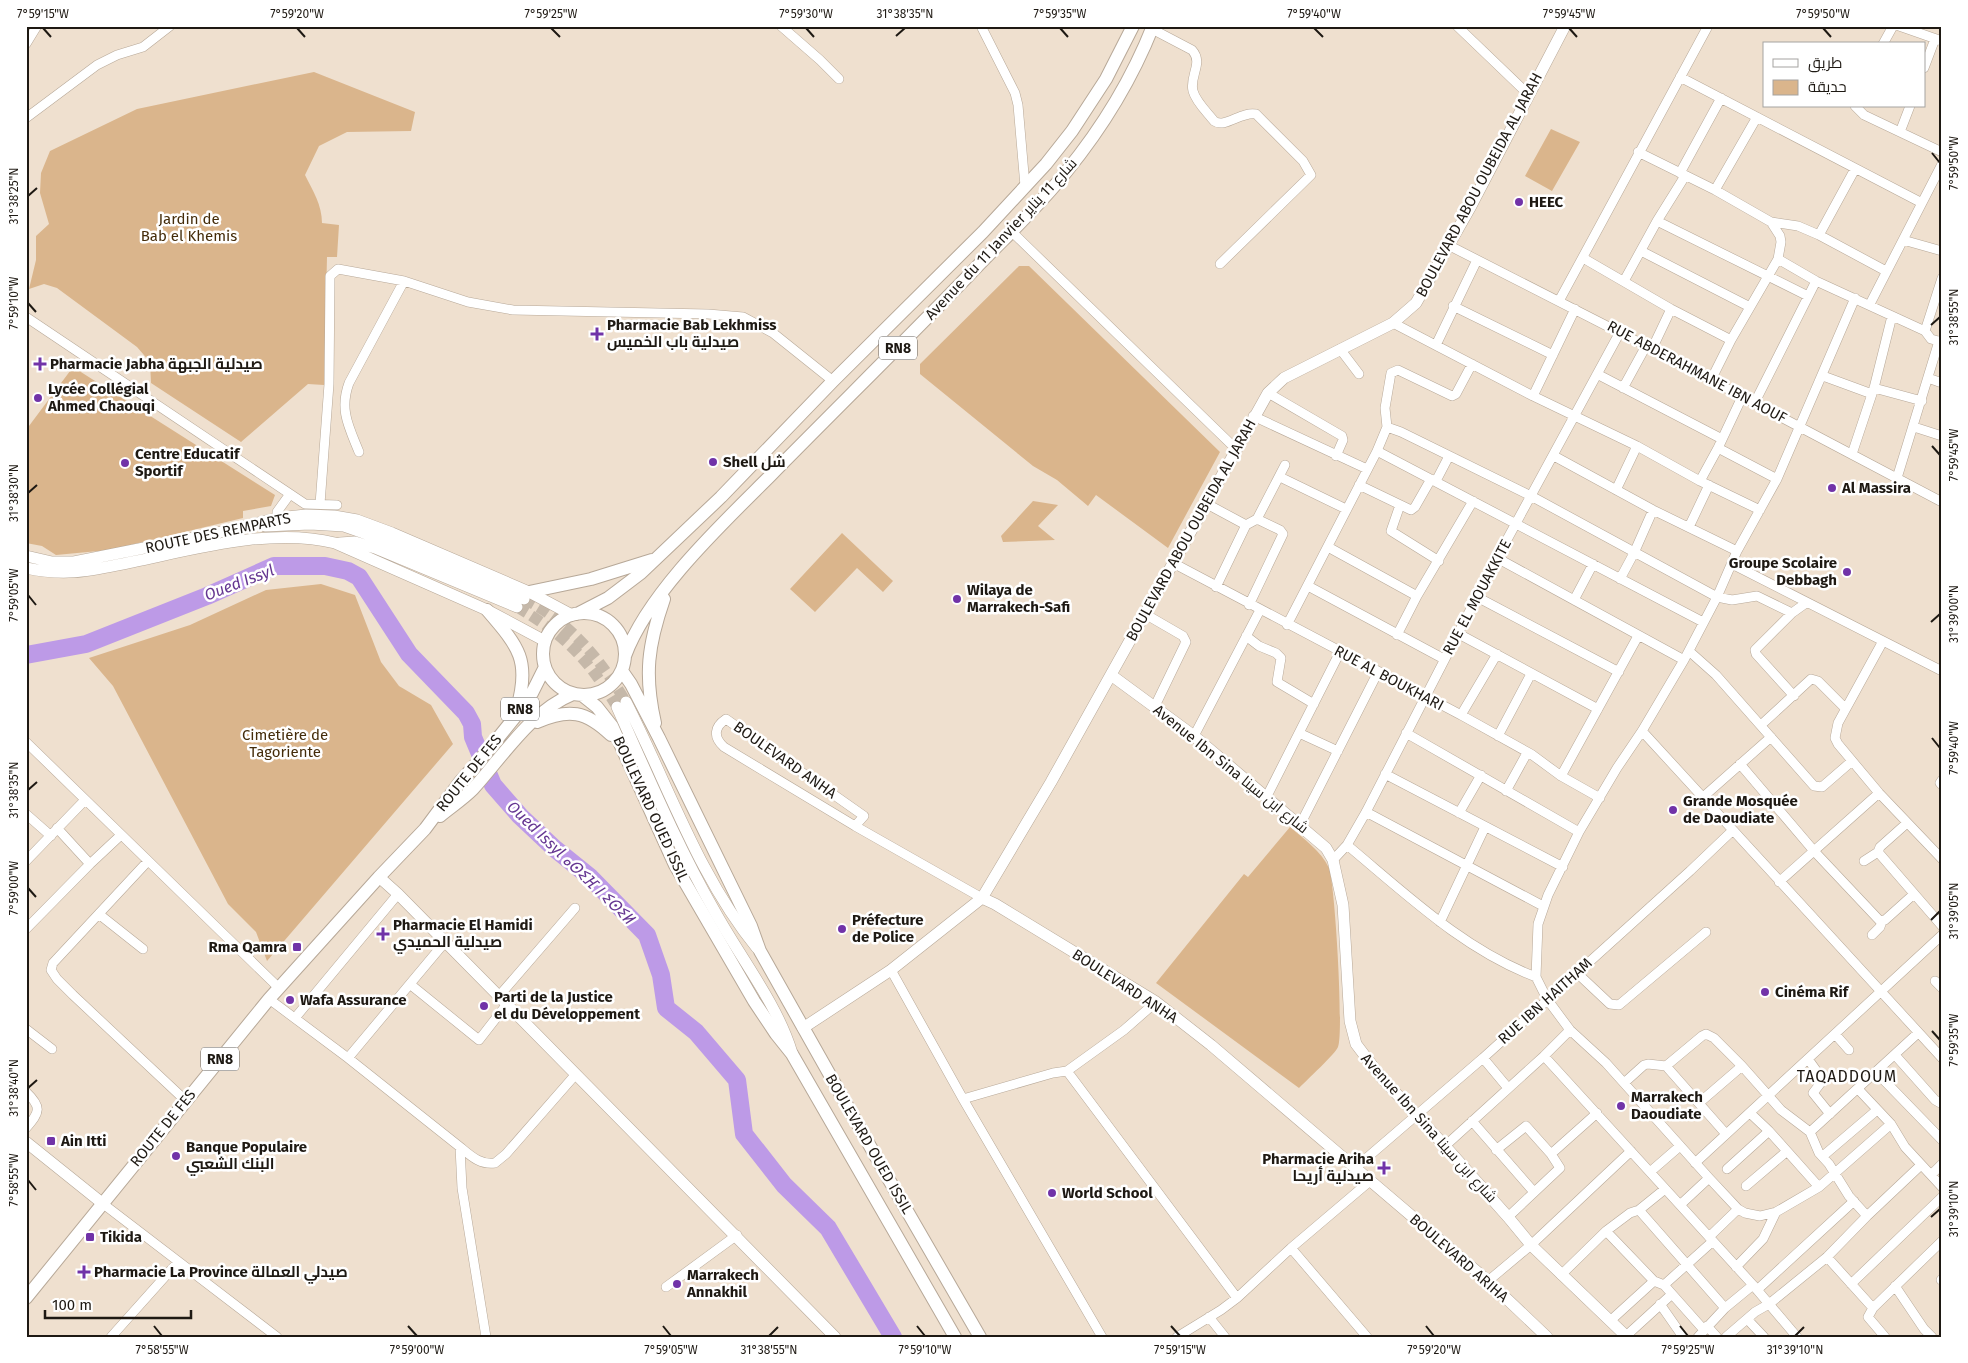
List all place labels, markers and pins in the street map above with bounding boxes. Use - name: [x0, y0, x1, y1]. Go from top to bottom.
- place label: HEEC: [1529, 193, 1564, 211]
- marker: HEEC: [1513, 196, 1525, 208]
- place label: Pharmacie Bab Lekhmiss صيدلية باب الخميس: [607, 316, 777, 351]
- marker: Pharmacie Bab Lekhmiss صيدلية باب الخميس: [591, 328, 603, 340]
- place label: Pharmacie Jabha صيدلية الجبهة: [50, 355, 263, 373]
- marker: Pharmacie Jabha صيدلية الجبهة: [34, 358, 46, 370]
- place label: Lycée Collégial Ahmed Chaouqi: [47, 380, 155, 415]
- marker: Lycée Collégial Ahmed Chaouqi: [32, 392, 44, 404]
- place label: Centre Educatif Sportif: [135, 445, 241, 480]
- place label: Shell شل: [723, 453, 786, 471]
- marker: Shell شل: [707, 456, 719, 468]
- marker: Centre Educatif Sportif: [119, 457, 131, 469]
- place label: Al Massira: [1841, 479, 1911, 497]
- marker: Al Massira: [1826, 482, 1838, 494]
- place label: Groupe Scolaire Debbagh: [1729, 554, 1837, 589]
- marker: Groupe Scolaire Debbagh: [1841, 566, 1853, 578]
- place label: Wilaya de Marrakech-Safi: [967, 581, 1070, 616]
- marker: Wilaya de Marrakech-Safi: [951, 593, 963, 605]
- place label: Grande Mosquée de Daoudiate: [1683, 792, 1798, 827]
- marker: Grande Mosquée de Daoudiate: [1667, 804, 1679, 816]
- place label: Préfecture de Police: [852, 911, 923, 946]
- place label: Pharmacie El Hamidi صيدلية الحميدي: [393, 916, 533, 954]
- marker: Préfecture de Police: [836, 923, 848, 935]
- marker: Pharmacie El Hamidi صيدلية الحميدي: [377, 928, 389, 940]
- place label: Rma Qamra: [208, 938, 287, 956]
- marker: Rma Qamra: [291, 941, 303, 953]
- place label: Cinéma Rif: [1775, 983, 1850, 1001]
- marker: Cinéma Rif: [1759, 986, 1771, 998]
- place label: Parti de la Justice el du Développement: [494, 988, 640, 1023]
- place label: Wafa Assurance: [300, 991, 407, 1009]
- marker: Wafa Assurance: [284, 994, 296, 1006]
- marker: Parti de la Justice el du Développement: [478, 1000, 490, 1012]
- place label: Marrakech Daoudiate: [1631, 1088, 1703, 1123]
- marker: Marrakech Daoudiate: [1615, 1100, 1627, 1112]
- place label: Ain Itti: [60, 1132, 107, 1150]
- marker: Ain Itti: [45, 1135, 57, 1147]
- place label: Banque Populaire البنك الشعبي: [186, 1138, 307, 1176]
- marker: Banque Populaire البنك الشعبي: [170, 1150, 182, 1162]
- place label: Pharmacie Ariha صيدلية أريحا: [1262, 1150, 1374, 1185]
- marker: Pharmacie Ariha صيدلية أريحا: [1378, 1162, 1390, 1174]
- place label: World School: [1062, 1184, 1153, 1202]
- marker: World School: [1046, 1187, 1058, 1199]
- place label: Tikida: [100, 1228, 142, 1246]
- marker: Tikida: [84, 1231, 96, 1243]
- place label: Pharmacie La Province صيدلي العمالة: [94, 1263, 348, 1284]
- marker: Pharmacie La Province صيدلي العمالة: [78, 1266, 90, 1278]
- place label: Marrakech Annakhil: [686, 1266, 759, 1301]
- marker: Marrakech Annakhil: [671, 1278, 683, 1290]

